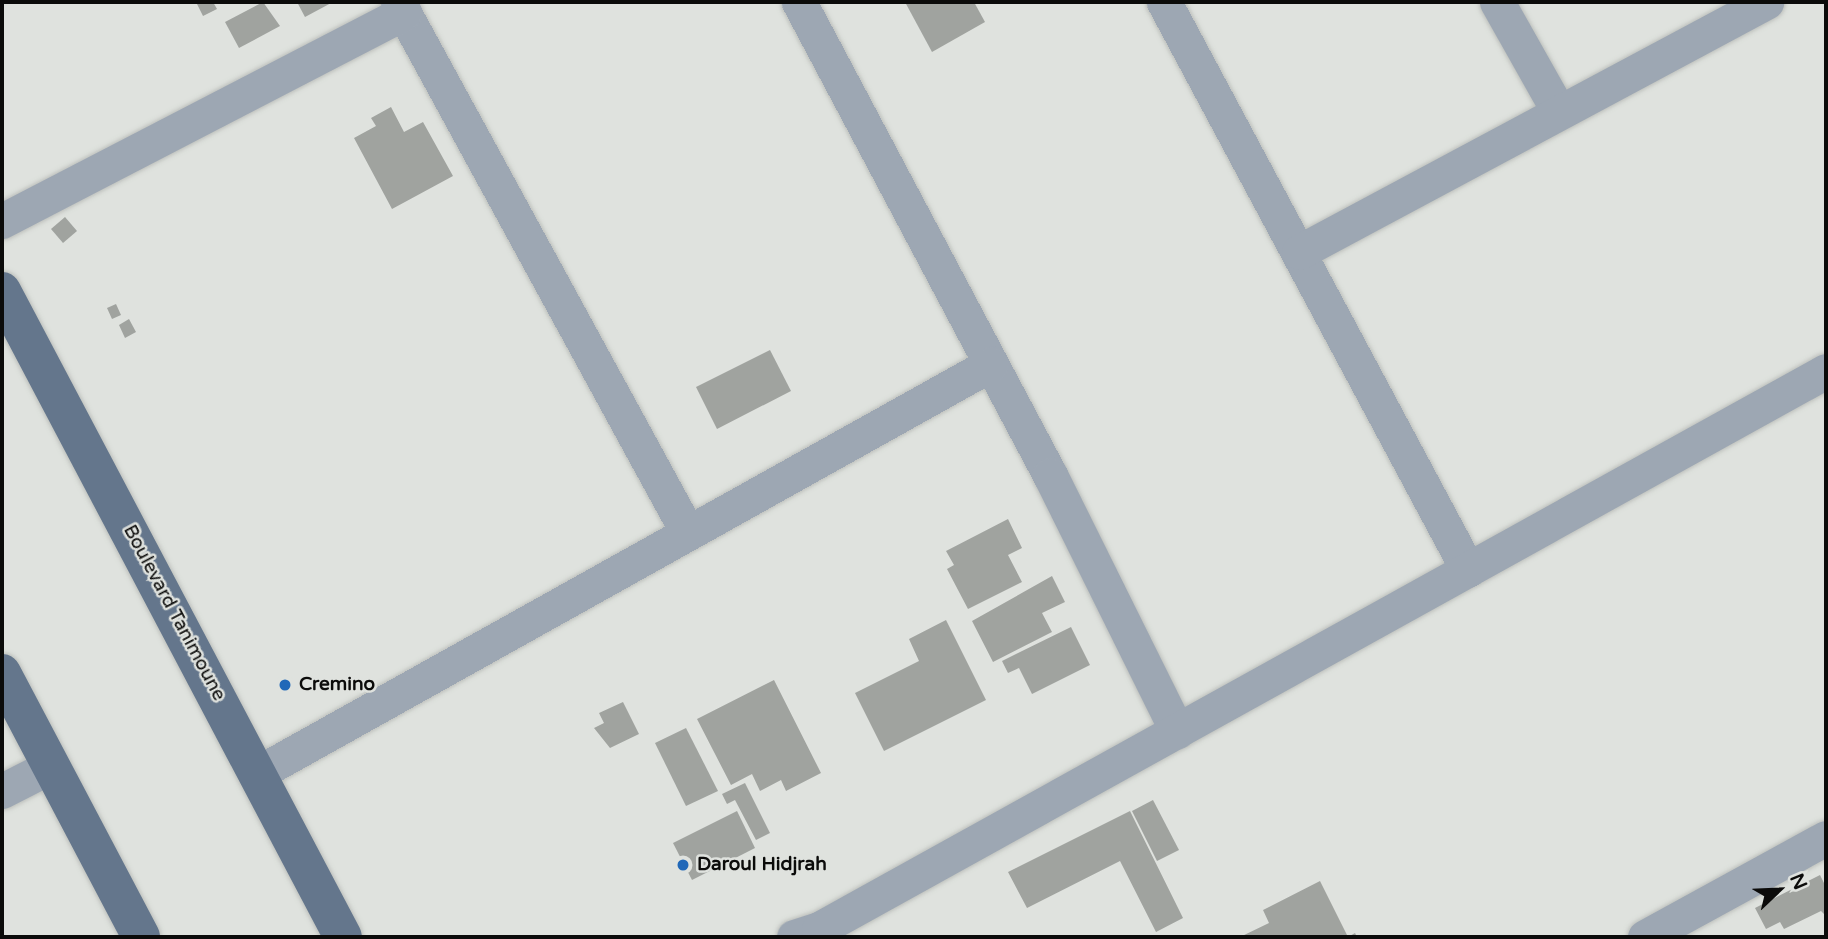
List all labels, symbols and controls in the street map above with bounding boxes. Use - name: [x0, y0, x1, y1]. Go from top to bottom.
- street label: Boulevard Tanimoune: [118, 521, 230, 705]
- place label: Cremino: [299, 674, 375, 696]
- marker: Cremino: [277, 677, 293, 693]
- place label: Daroul Hidjrah: [697, 854, 827, 876]
- north arrow: [1744, 855, 1814, 925]
- marker: Daroul Hidjrah: [675, 857, 691, 873]
- text: N: [1785, 870, 1811, 893]

